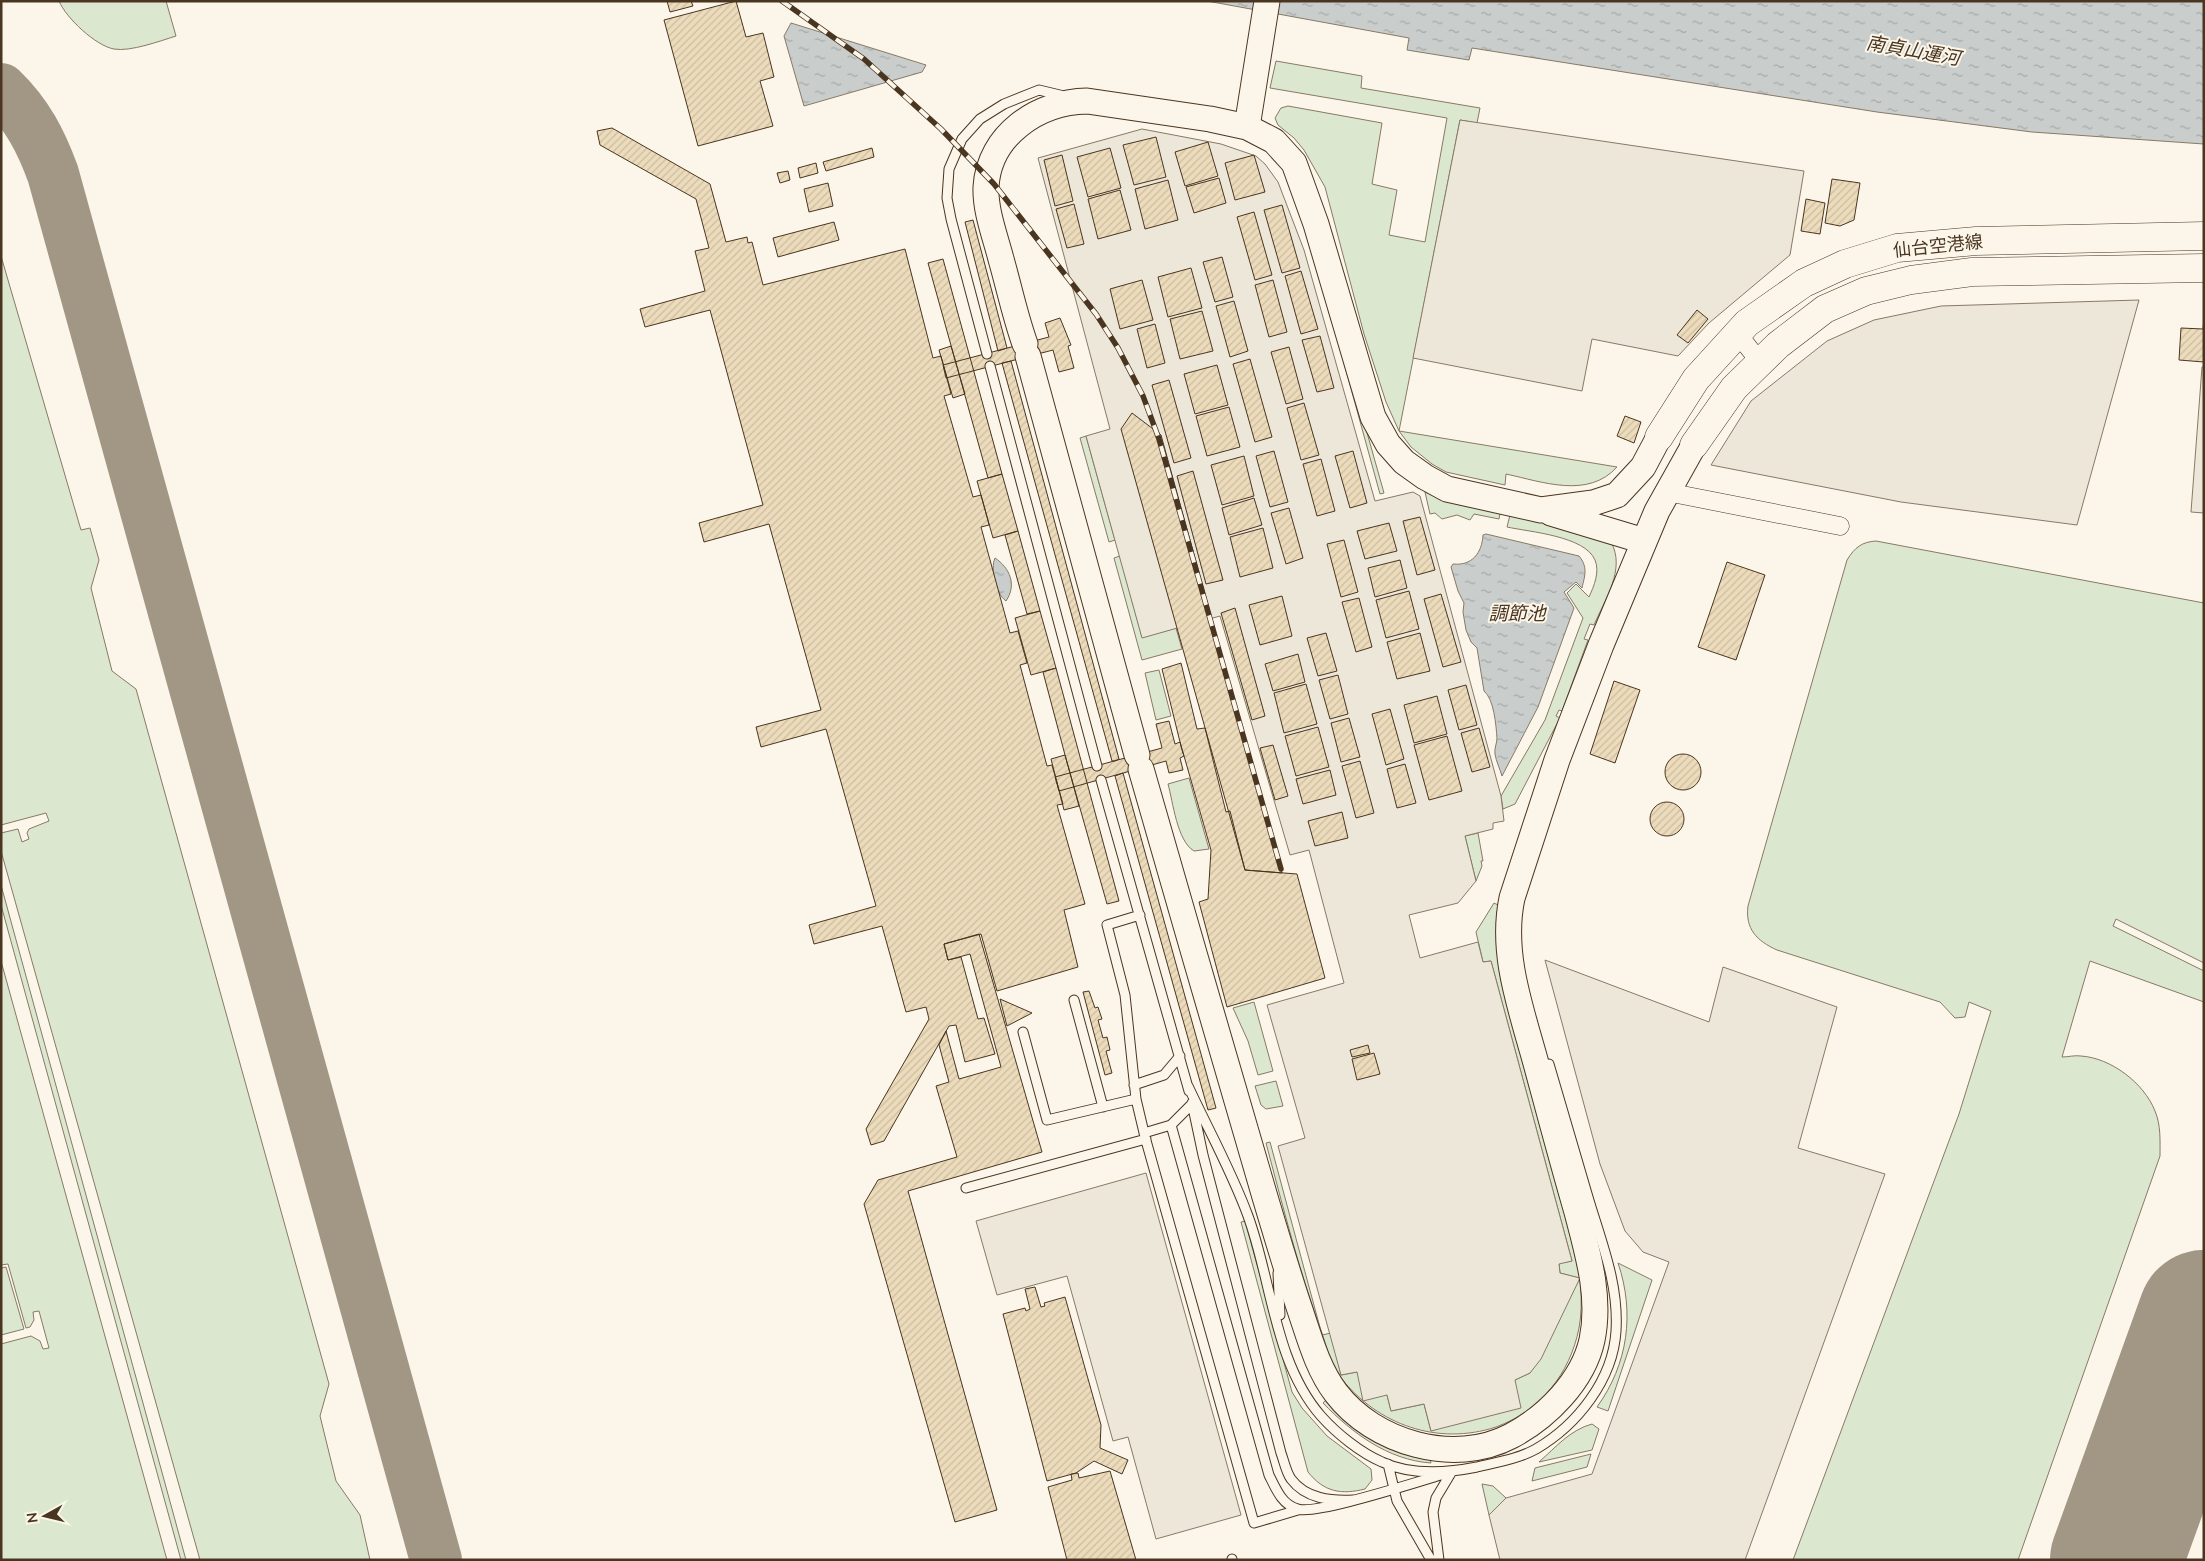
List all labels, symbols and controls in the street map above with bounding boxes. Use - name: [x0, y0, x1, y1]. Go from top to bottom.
- water label: 南貞山運河: [1864, 30, 1966, 73]
- street label: 仙台空港線: [1892, 229, 1984, 263]
- water label: 調節池: [1488, 601, 1547, 627]
- north arrow: [20, 1491, 70, 1541]
- text: N: [22, 1511, 43, 1524]

